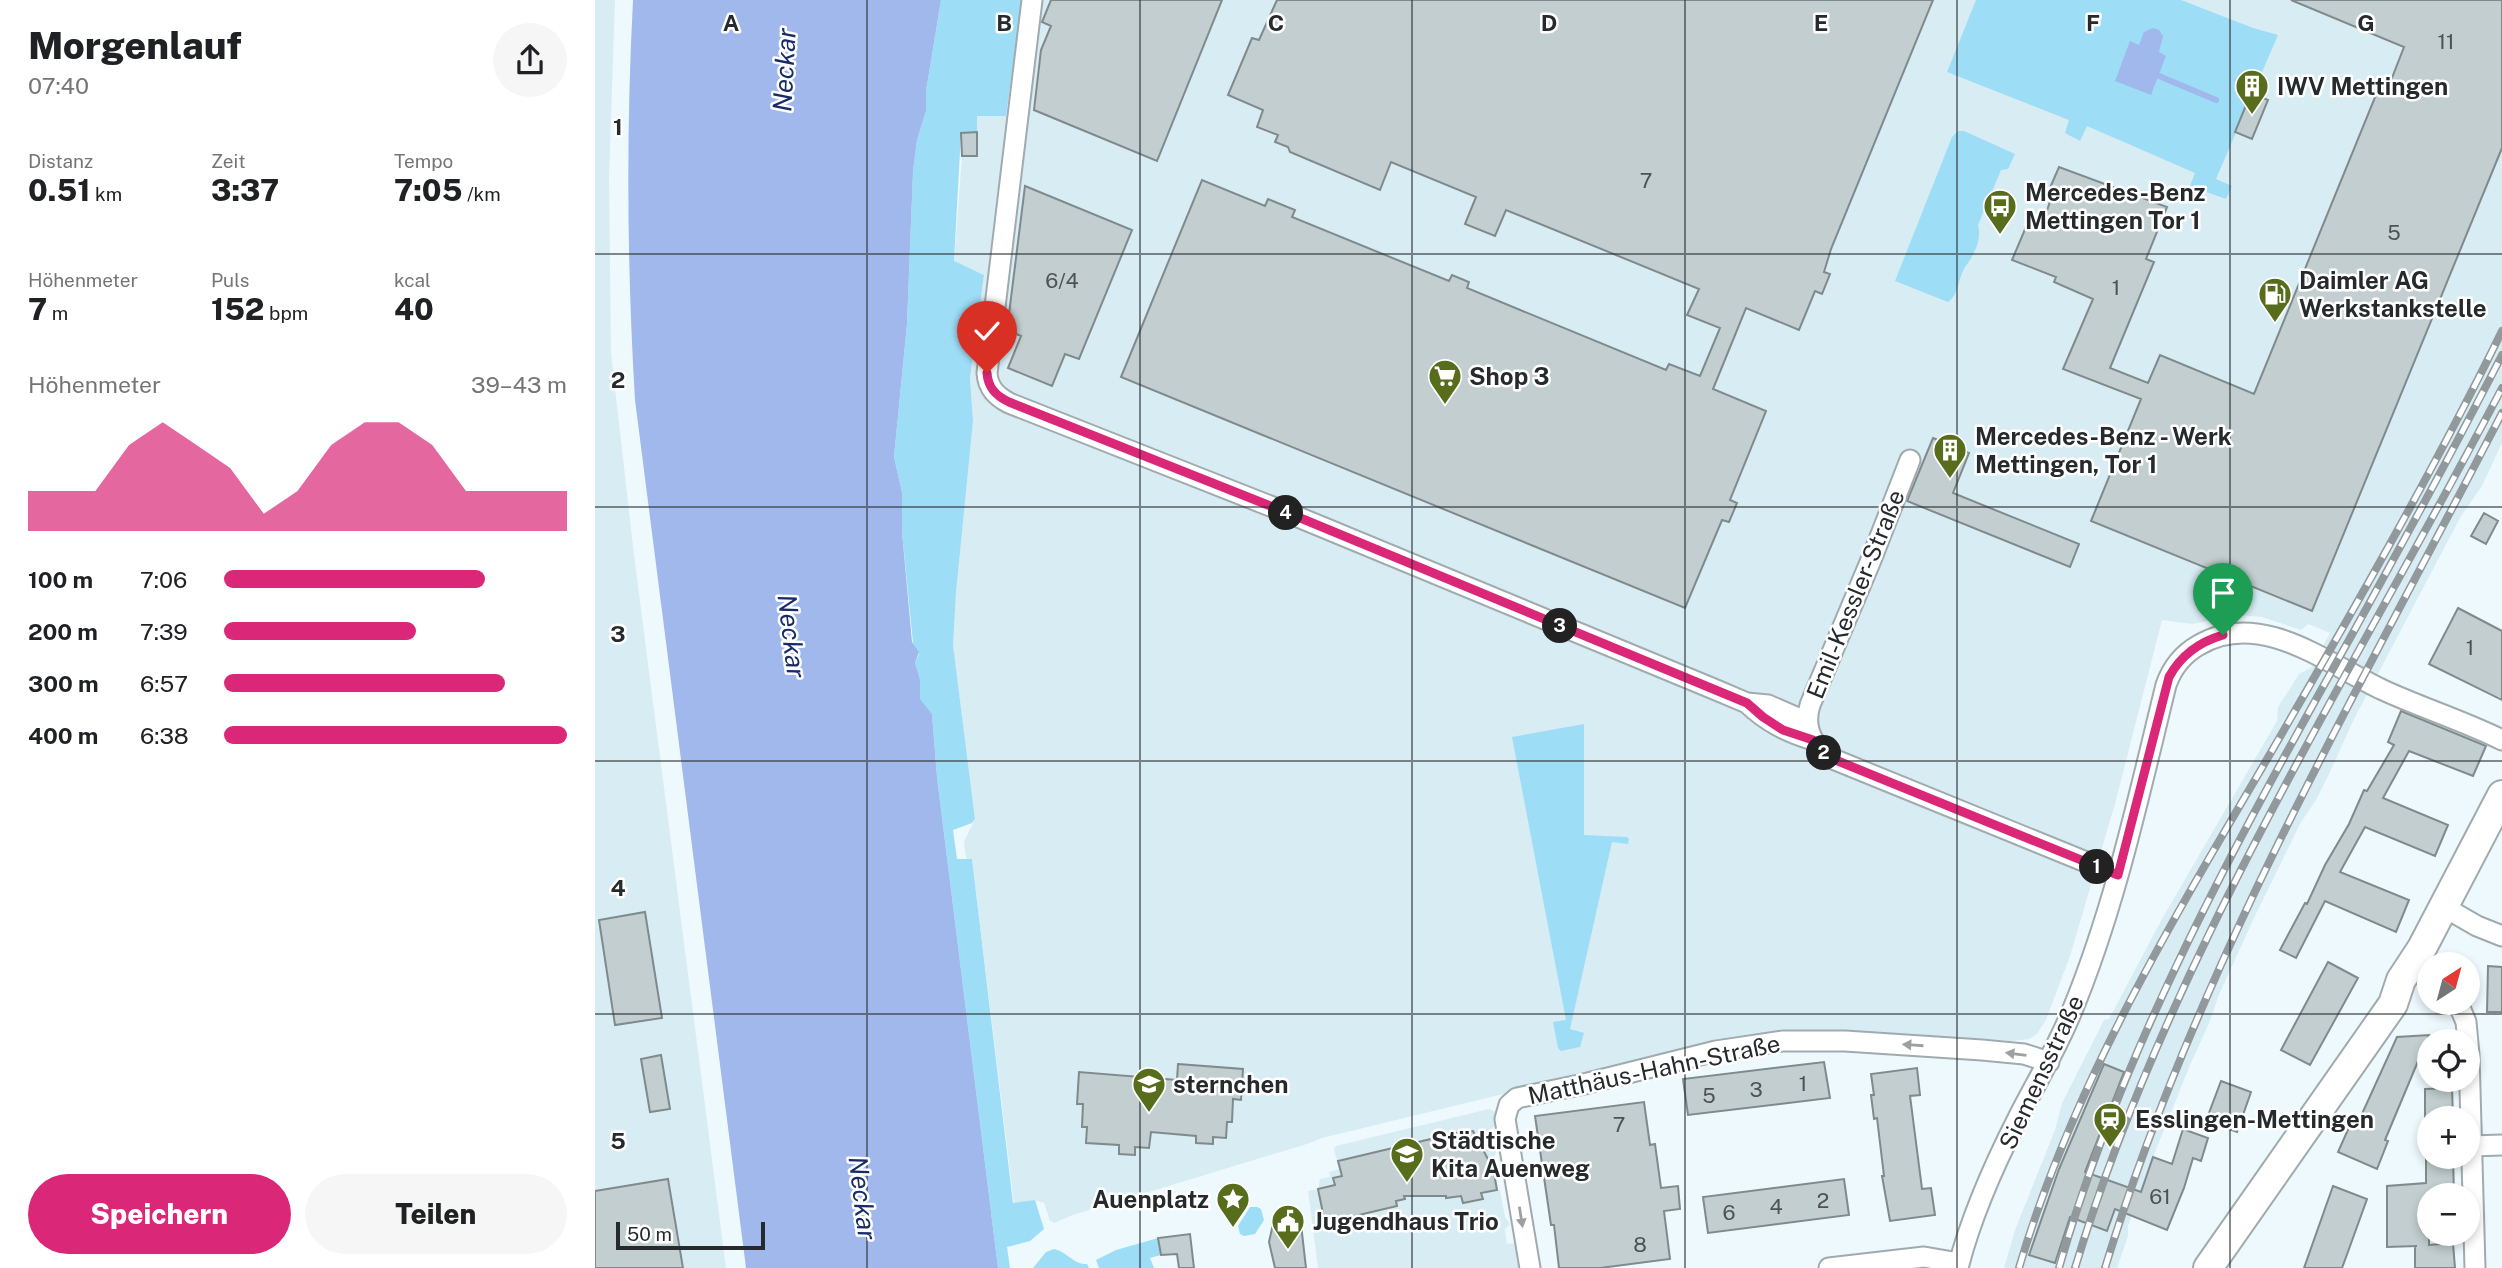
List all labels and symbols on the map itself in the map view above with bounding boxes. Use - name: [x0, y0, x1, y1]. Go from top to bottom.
- text: A: [723, 9, 740, 36]
- text: B: [996, 9, 1012, 36]
- text: C: [1268, 9, 1284, 36]
- text: D: [1541, 9, 1557, 36]
- text: E: [1814, 9, 1828, 36]
- text: F: [2086, 9, 2100, 36]
- text: G: [2357, 9, 2375, 36]
- water label: Neckar: [766, 27, 802, 113]
- house number: 11: [2437, 29, 2455, 54]
- building icon: IWV Mettingen: [2233, 67, 2271, 116]
- place label: IWV Mettingen: [2277, 72, 2448, 100]
- text: 1: [613, 113, 623, 140]
- house number: 7: [1640, 168, 1652, 193]
- place label: Mercedes-Benz Mettingen Tor 1: [2025, 178, 2206, 234]
- bus stop icon: Mercedes-Benz Mettingen Tor 1: [1981, 187, 2019, 236]
- house number: 5: [2387, 220, 2401, 245]
- place label: Daimler AG Werkstankstelle: [2299, 266, 2486, 322]
- house number: 6/4: [1045, 268, 1079, 293]
- house number: 1: [2112, 275, 2120, 300]
- fuel station icon: Daimler AG Werkstankstelle: [2256, 275, 2294, 324]
- pin: [957, 301, 1017, 373]
- supermarket icon: Shop 3: [1426, 357, 1464, 406]
- place label: Shop 3: [1469, 362, 1550, 390]
- text: 2: [611, 366, 625, 393]
- place label: Mercedes-Benz - Werk Mettingen, Tor 1: [1975, 422, 2232, 478]
- building icon: Mercedes-Benz - Werk Mettingen, Tor 1: [1931, 431, 1969, 480]
- street label: Emil-Kessler-Straße: [1800, 486, 1910, 702]
- pin: 4: [1269, 496, 1303, 530]
- pin: [2193, 563, 2253, 635]
- water label: Neckar: [772, 593, 813, 680]
- pin: 3: [1543, 608, 1577, 644]
- text: 3: [610, 620, 626, 647]
- house number: 1: [2466, 635, 2474, 660]
- pin: 2: [1807, 736, 1841, 770]
- pin: 1: [2079, 850, 2115, 884]
- text: 4: [610, 874, 626, 901]
- north arrow: [2417, 952, 2480, 1015]
- street label: Siemensstraße: [1993, 990, 2089, 1154]
- street label: Matthäus-Hahn-Straße: [1525, 1029, 1783, 1109]
- one-way arrow: [1902, 1039, 1924, 1050]
- one-way arrow: [2005, 1048, 2027, 1059]
- school or university icon: sternchen: [1130, 1065, 1168, 1114]
- place label: sternchen: [1173, 1070, 1288, 1098]
- house number: 1: [1799, 1071, 1807, 1096]
- house number: 3: [1749, 1077, 1763, 1102]
- house number: 5: [1702, 1083, 1716, 1108]
- station icon: Esslingen-Mettingen: [2091, 1100, 2129, 1149]
- place label: Esslingen-Mettingen: [2135, 1105, 2374, 1133]
- house number: 7: [1613, 1112, 1625, 1137]
- place label: Städtische Kita Auenweg: [1431, 1126, 1590, 1182]
- text: 5: [610, 1127, 626, 1154]
- school or university icon: Städtische Kita Auenweg: [1388, 1135, 1426, 1184]
- water label: Neckar: [843, 1155, 884, 1242]
- place icon: Auenplatz: [1214, 1180, 1252, 1229]
- house number: 61: [2149, 1184, 2171, 1209]
- place label: Auenplatz: [1092, 1185, 1209, 1213]
- house number: 2: [1817, 1188, 1829, 1213]
- house number: 4: [1769, 1194, 1783, 1219]
- house number: 6: [1722, 1200, 1736, 1225]
- public building icon: Jugendhaus Trio: [1269, 1202, 1307, 1251]
- one-way arrow: [1516, 1206, 1527, 1228]
- place label: Jugendhaus Trio: [1313, 1207, 1499, 1235]
- scale bar: [616, 1219, 765, 1251]
- house number: 8: [1633, 1232, 1647, 1257]

